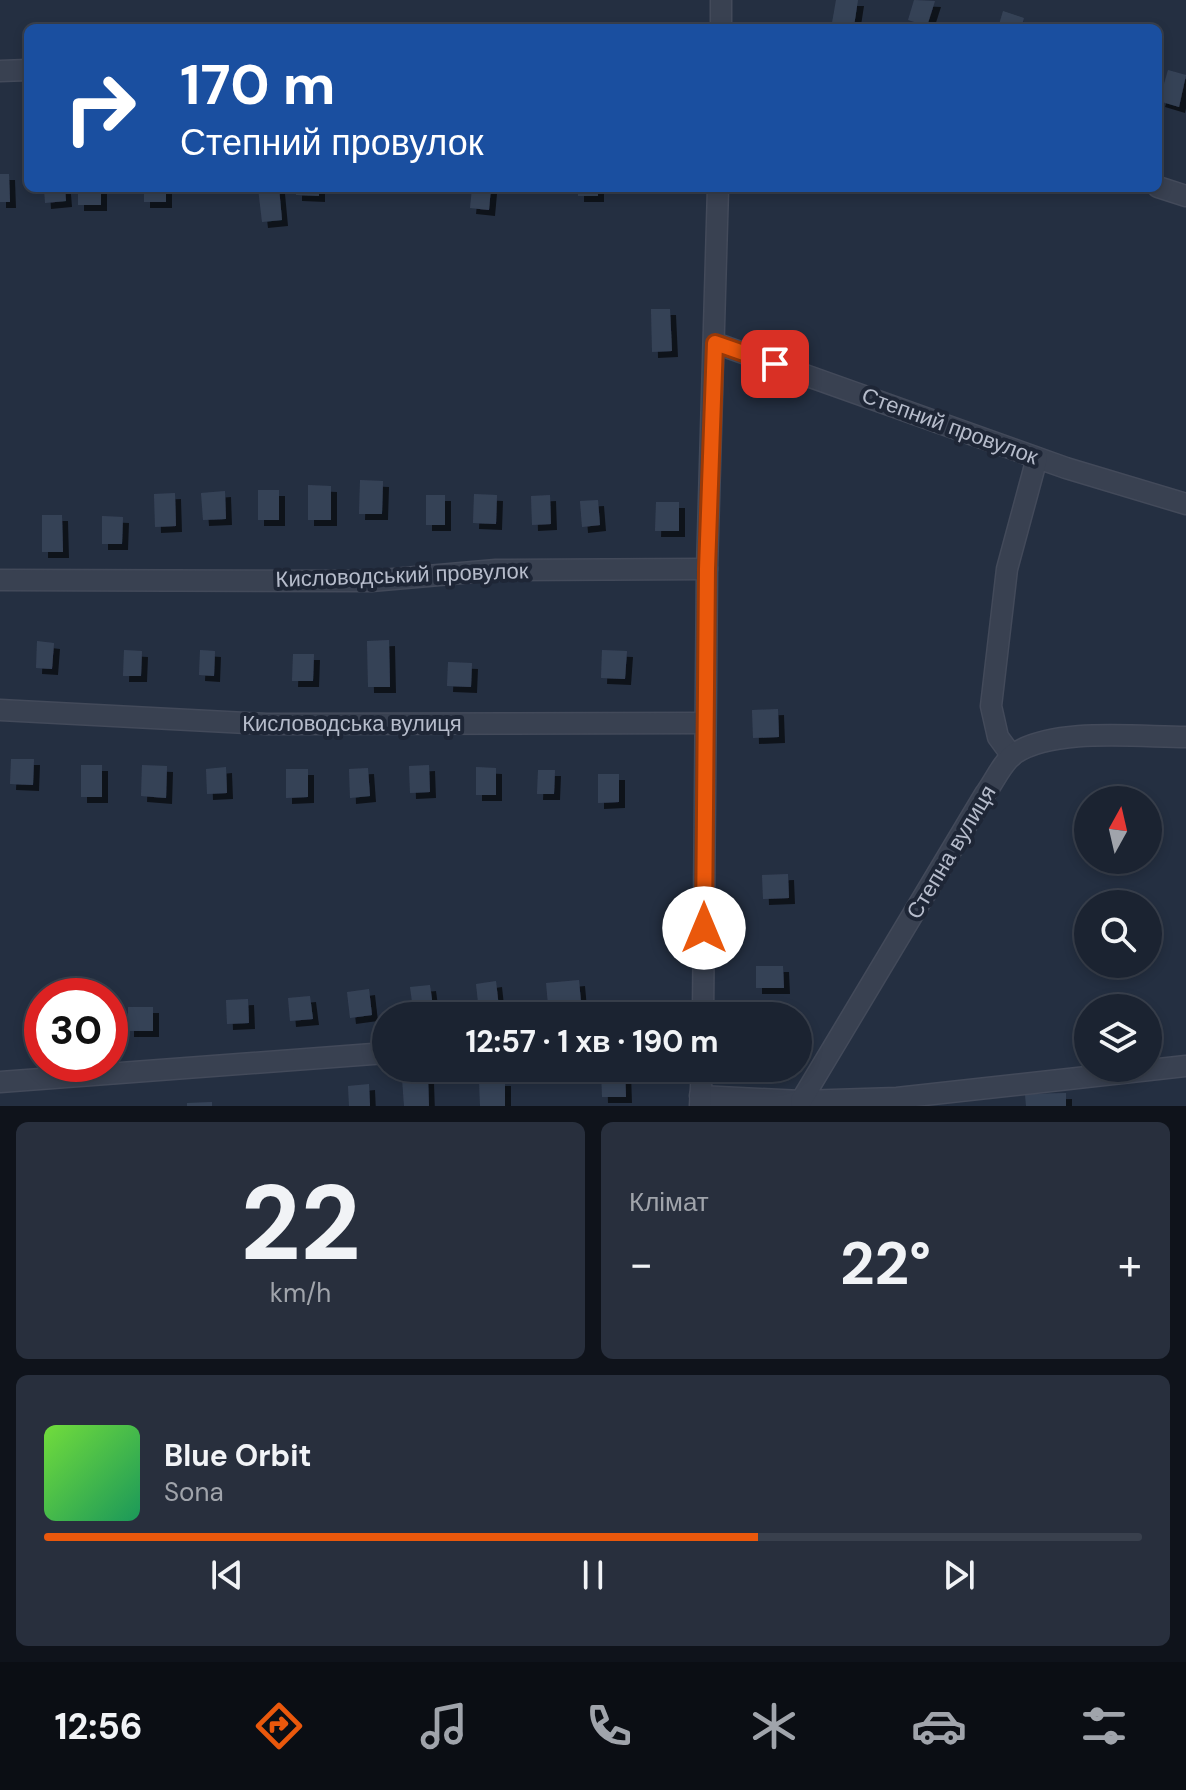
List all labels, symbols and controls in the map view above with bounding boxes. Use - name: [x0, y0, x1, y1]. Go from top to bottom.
- text: 170 m: [180, 48, 335, 121]
- icon: right: [48, 56, 152, 160]
- text: Степний провулок: [180, 119, 484, 166]
- pin: [741, 330, 809, 398]
- icon: arrive: [753, 342, 797, 386]
- street label: Степний провулок: [858, 381, 1042, 471]
- street label: Кисловодський провулок: [275, 556, 529, 594]
- street label: Кисловодська вулиця: [242, 709, 462, 738]
- street label: Степна вулиця: [900, 780, 1002, 924]
- north arrow: [1074, 786, 1162, 874]
- map controls: [1074, 786, 1162, 1082]
- position arrow: [662, 886, 746, 970]
- button: search: [1074, 890, 1162, 978]
- speed limit sign: 30: [24, 978, 128, 1082]
- button: layers: [1074, 994, 1162, 1082]
- text: 12:57 · 1 хв · 190 m: [465, 1022, 719, 1061]
- text: 22: [240, 1156, 361, 1291]
- text: Клімат: [629, 1185, 709, 1219]
- text: 22°: [840, 1224, 931, 1303]
- text: −: [629, 1235, 653, 1293]
- text: +: [1118, 1235, 1142, 1293]
- text: km/h: [270, 1276, 331, 1310]
- text: Blue Orbit: [164, 1436, 311, 1475]
- text: Sona: [164, 1475, 224, 1509]
- icon: previous: [205, 1553, 249, 1597]
- icon: pause: [571, 1553, 615, 1597]
- icon: next: [937, 1553, 981, 1597]
- icon: directions: [251, 1698, 307, 1754]
- icon: music: [416, 1698, 472, 1754]
- icon: phone: [581, 1698, 637, 1754]
- icon: climate: [746, 1698, 802, 1754]
- icon: car: [911, 1698, 967, 1754]
- icon: filters: [1076, 1698, 1132, 1754]
- text: 12:56: [54, 1703, 143, 1750]

